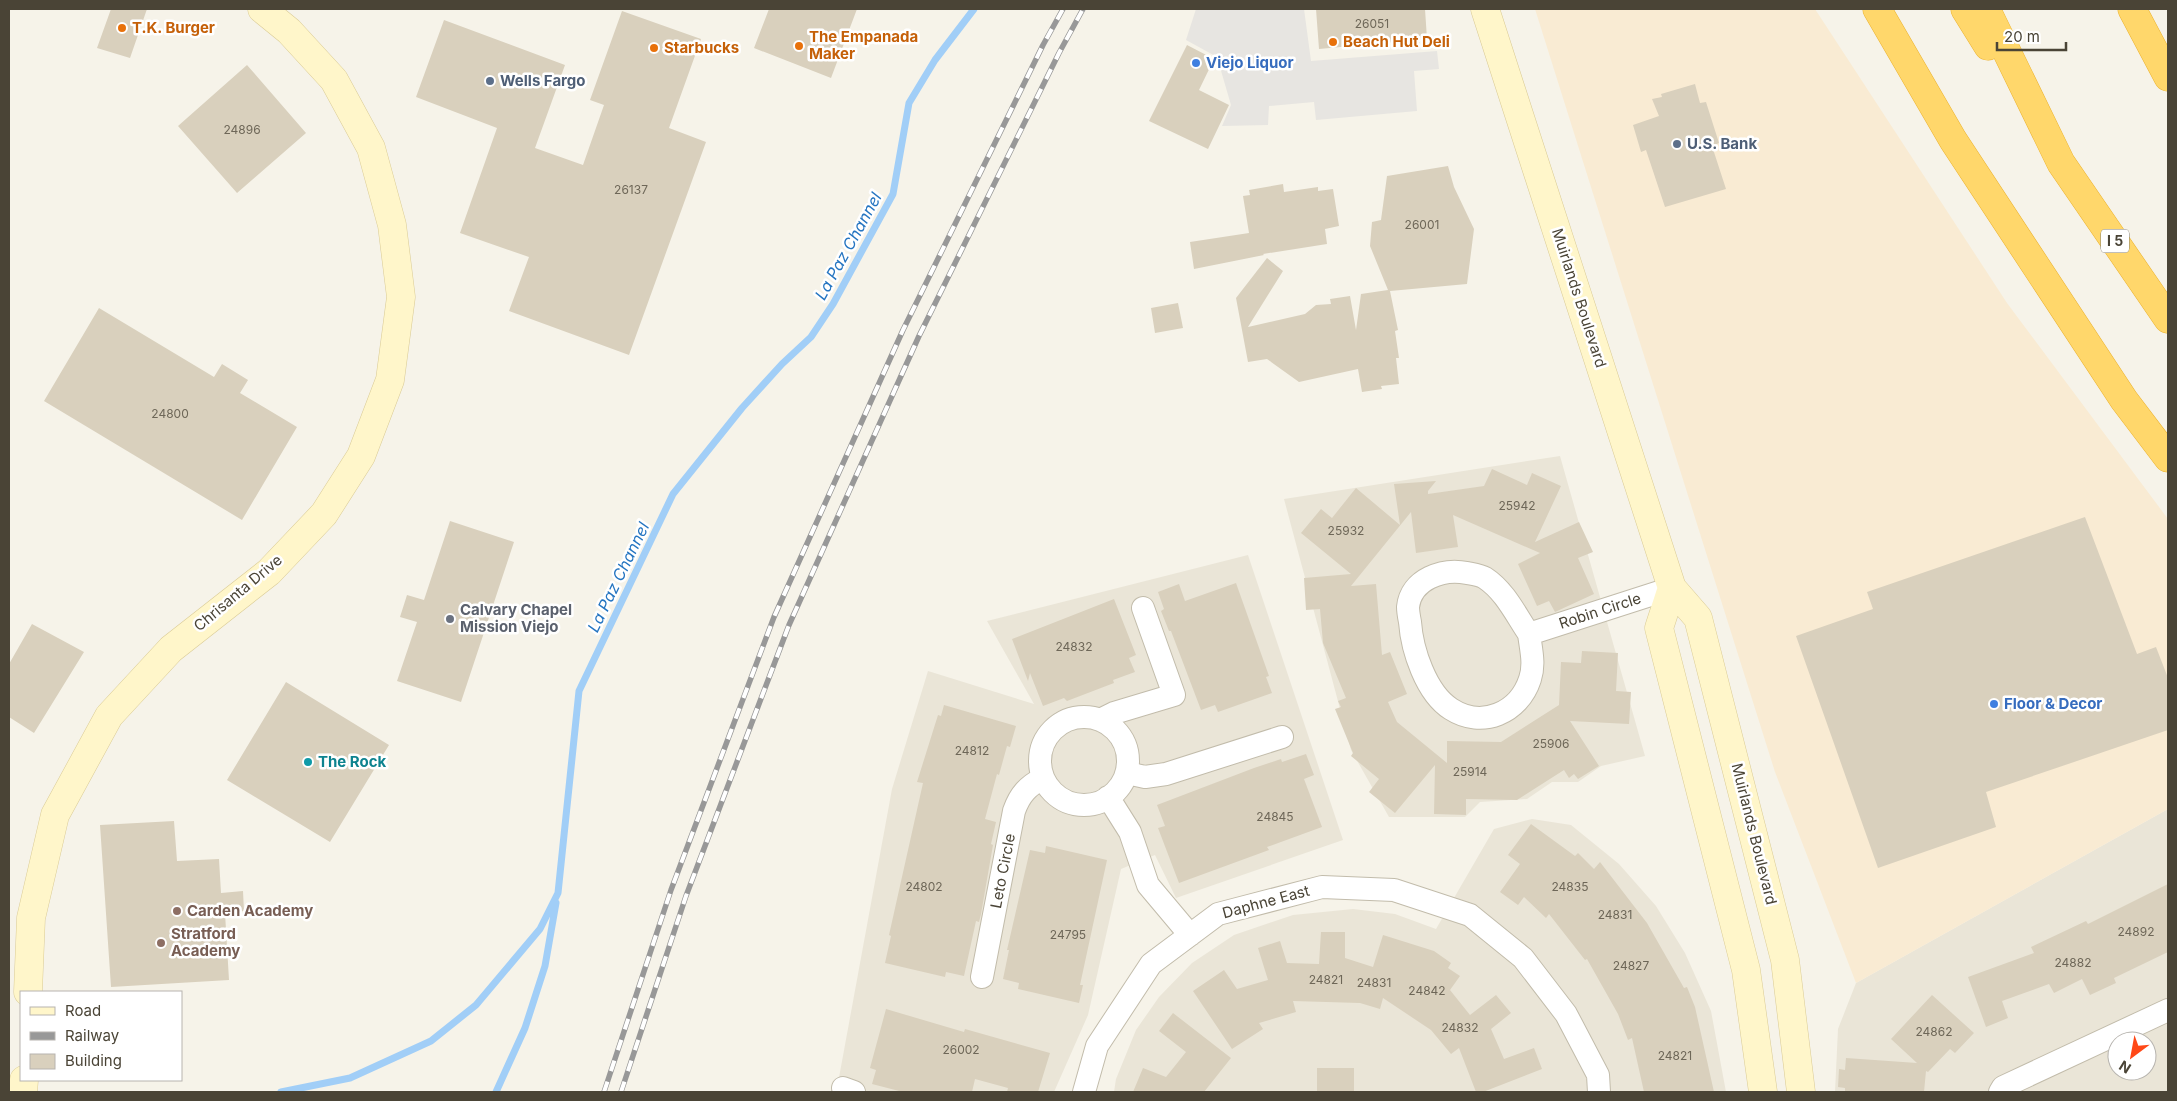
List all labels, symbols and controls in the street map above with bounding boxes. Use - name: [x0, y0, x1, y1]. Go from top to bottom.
- house number: 26051: [1355, 16, 1389, 31]
- place label: T.K. Burger: [132, 18, 215, 37]
- scale bar: [1997, 20, 2066, 52]
- marker: T.K. Burger: [116, 22, 128, 34]
- place label: The Empanada Maker: [809, 27, 918, 63]
- text: 20 m: [2004, 27, 2040, 46]
- place label: Beach Hut Deli: [1343, 32, 1450, 51]
- marker: Beach Hut Deli: [1327, 36, 1339, 48]
- place label: Starbucks: [664, 38, 739, 57]
- marker: The Empanada Maker: [793, 40, 805, 52]
- marker: Starbucks: [648, 42, 660, 54]
- place label: Viejo Liquor: [1206, 53, 1294, 72]
- marker: Viejo Liquor: [1190, 57, 1202, 69]
- place label: Wells Fargo: [500, 71, 586, 90]
- marker: Wells Fargo: [484, 75, 496, 87]
- house number: 24896: [223, 122, 261, 137]
- place label: U.S. Bank: [1687, 134, 1757, 153]
- marker: U.S. Bank: [1671, 138, 1683, 150]
- house number: 26137: [614, 182, 648, 197]
- water label: La Paz Channel: [810, 189, 886, 303]
- house number: 26001: [1405, 217, 1439, 232]
- street label: Muirlands Boulevard: [1548, 226, 1611, 370]
- road number: I 5: [2101, 230, 2129, 252]
- house number: 24800: [151, 406, 189, 421]
- house number: 25942: [1498, 498, 1536, 513]
- water label: La Paz Channel: [583, 519, 653, 635]
- house number: 25932: [1328, 523, 1364, 538]
- street label: Chrisanta Drive: [190, 550, 286, 635]
- street label: Robin Circle: [1556, 588, 1643, 633]
- place label: Calvary Chapel Mission Viejo: [460, 600, 572, 636]
- marker: Calvary Chapel Mission Viejo: [444, 613, 456, 625]
- house number: 24832: [1055, 639, 1093, 654]
- place label: Floor & Decor: [2004, 694, 2102, 713]
- marker: Floor & Decor: [1988, 698, 2000, 710]
- house number: 25906: [1532, 736, 1570, 751]
- house number: 24812: [955, 743, 989, 758]
- place label: The Rock: [318, 752, 387, 771]
- marker: The Rock: [302, 756, 314, 768]
- street label: Muirlands Boulevard: [1728, 761, 1781, 907]
- house number: 25914: [1453, 764, 1488, 779]
- house number: 24845: [1256, 809, 1294, 824]
- street label: Leto Circle: [986, 832, 1019, 910]
- house number: 24802: [905, 879, 943, 894]
- house number: 24835: [1551, 879, 1589, 894]
- street label: Daphne East: [1220, 881, 1312, 922]
- place label: Carden Academy: [187, 901, 313, 920]
- marker: Carden Academy: [171, 905, 183, 917]
- house number: 24831: [1598, 907, 1632, 922]
- place label: Stratford Academy: [171, 924, 240, 960]
- house number: 24892: [2117, 924, 2155, 939]
- house number: 24795: [1050, 927, 1086, 942]
- marker: Stratford Academy: [155, 937, 167, 949]
- house number: 24882: [2054, 955, 2092, 970]
- house number: 24827: [1613, 958, 1649, 973]
- house number: 24821: [1309, 972, 1343, 987]
- house number: 24831: [1357, 975, 1391, 990]
- house number: 24842: [1408, 983, 1446, 998]
- legend: [20, 991, 182, 1081]
- text: Road: [65, 1001, 101, 1020]
- house number: 24832: [1441, 1020, 1479, 1035]
- house number: 24862: [1915, 1024, 1953, 1039]
- text: Railway: [65, 1026, 120, 1045]
- north arrow: [2107, 1031, 2157, 1081]
- house number: 26002: [942, 1042, 980, 1057]
- house number: 24821: [1658, 1048, 1692, 1063]
- text: Building: [65, 1051, 122, 1070]
- text: N: [2116, 1057, 2134, 1077]

